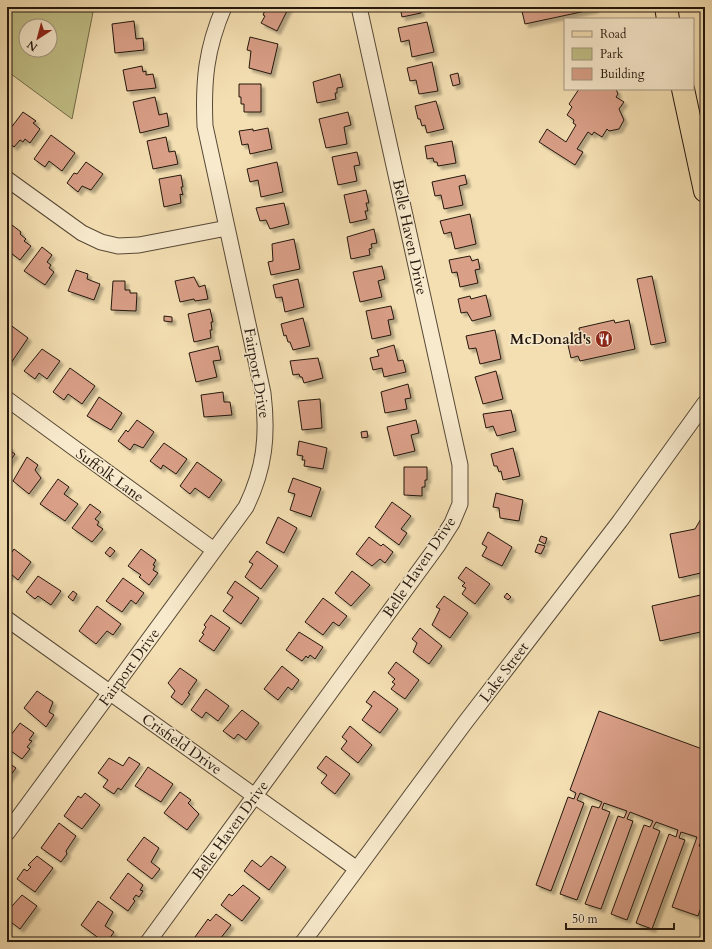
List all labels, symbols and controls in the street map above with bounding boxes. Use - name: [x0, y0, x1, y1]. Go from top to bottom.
- north arrow: [18, 18, 58, 58]
- legend: [564, 18, 694, 90]
- text: Road: [600, 26, 627, 42]
- text: N: [24, 37, 41, 55]
- text: Park: [600, 46, 624, 62]
- text: Building: [600, 66, 645, 82]
- street label: Belle Haven Drive: [388, 177, 432, 297]
- street label: Fairport Drive: [239, 326, 275, 420]
- place label: McDonald's: [510, 329, 591, 349]
- restaurant icon: McDonald's: [594, 329, 614, 349]
- street label: Suffolk Lane: [72, 444, 148, 507]
- street label: Belle Haven Drive: [378, 512, 460, 621]
- street label: Fairport Drive: [94, 624, 164, 710]
- street label: Lake Street: [475, 638, 533, 706]
- street label: Crisfield Drive: [138, 709, 226, 779]
- street label: Belle Haven Drive: [187, 776, 273, 884]
- scale bar: [566, 905, 674, 931]
- text: 50 m: [572, 911, 599, 927]

